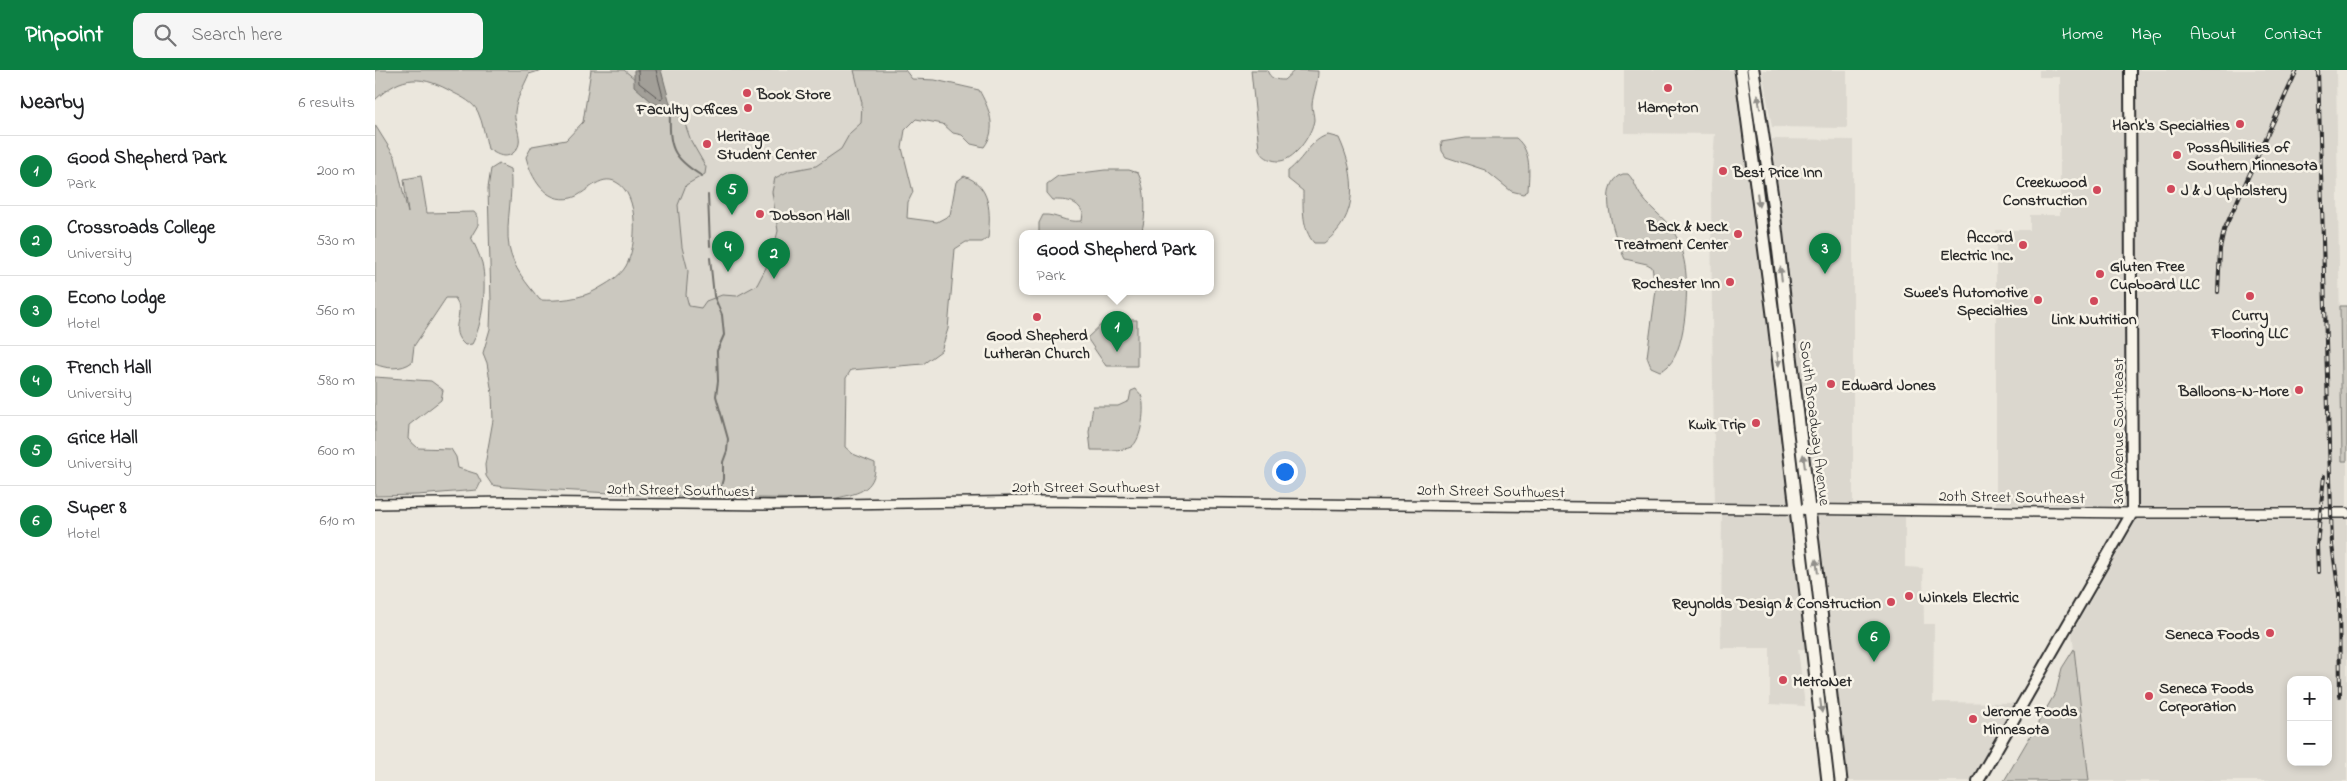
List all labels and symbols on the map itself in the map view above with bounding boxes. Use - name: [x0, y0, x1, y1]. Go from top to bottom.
- marker: Hampton: [1662, 82, 1674, 94]
- place label: Book Store: [756, 83, 832, 107]
- marker: Book Store: [741, 87, 753, 99]
- one-way arrow: [1754, 94, 1762, 110]
- place label: Hampton: [1638, 96, 1698, 120]
- place label: Faculty Offices: [636, 98, 738, 123]
- marker: Faculty Offices: [742, 102, 754, 114]
- place label: Hank's Specialties: [2112, 114, 2230, 138]
- marker: Hank's Specialties: [2234, 118, 2246, 130]
- place label: Heritage Student Center: [717, 125, 818, 167]
- place label: PossAbilities of Southern Minnesota: [2187, 136, 2318, 178]
- marker: Heritage Student Center: [701, 138, 713, 150]
- marker: PossAbilities of Southern Minnesota: [2171, 149, 2183, 161]
- place label: Best Price Inn: [1732, 161, 1823, 185]
- marker: Best Price Inn: [1717, 165, 1729, 177]
- place label: Creekwood Construction: [2003, 171, 2087, 213]
- pin: 5: [716, 174, 748, 215]
- place label: J & J Upholstery: [2181, 179, 2287, 204]
- marker: J & J Upholstery: [2165, 183, 2177, 195]
- marker: Creekwood Construction: [2091, 184, 2103, 196]
- one-way arrow: [1754, 192, 1762, 208]
- place label: Dobson Hall: [769, 204, 850, 228]
- marker: Dobson Hall: [754, 208, 766, 220]
- place label: Back & Neck Treatment Center: [1614, 215, 1729, 257]
- place label: Accord Electric Inc.: [1940, 226, 2014, 268]
- marker: Back & Neck Treatment Center: [1732, 228, 1744, 240]
- pin: 4: [712, 231, 744, 272]
- pin: 3: [1809, 233, 1841, 274]
- pin: 2: [758, 238, 790, 279]
- marker: Accord Electric Inc.: [2017, 239, 2029, 251]
- place label: Gluten Free Cupboard LLC: [2110, 255, 2200, 297]
- one-way arrow: [1777, 266, 1785, 282]
- marker: Gluten Free Cupboard LLC: [2094, 268, 2106, 280]
- place label: Rochester Inn: [1631, 272, 1720, 296]
- marker: Rochester Inn: [1724, 276, 1736, 288]
- place label: Swee's Automotive Specialties: [1904, 281, 2029, 323]
- marker: Curry Flooring LLC: [2244, 290, 2256, 302]
- marker: Swee's Automotive Specialties: [2032, 294, 2044, 306]
- marker: Link Nutrition: [2088, 295, 2100, 307]
- place label: Curry Flooring LLC: [2210, 304, 2289, 347]
- place label: Link Nutrition: [2051, 308, 2137, 332]
- marker: Good Shepherd Lutheran Church: [1031, 311, 1043, 323]
- pin: 1: [1101, 311, 1133, 352]
- place label: Good Shepherd Lutheran Church: [984, 324, 1090, 366]
- street label: South Broadway Avenue: [1792, 339, 1836, 508]
- one-way arrow: [1774, 351, 1782, 367]
- street label: 3rd Avenue Southeast: [2107, 357, 2131, 504]
- place label: Edward Jones: [1841, 374, 1936, 398]
- marker: Edward Jones: [1825, 378, 1837, 390]
- place label: Balloons-N-More: [2178, 380, 2290, 404]
- marker: Balloons-N-More: [2293, 384, 2305, 396]
- place label: Kwik Trip: [1688, 413, 1746, 437]
- marker: Kwik Trip: [1750, 417, 1762, 429]
- one-way arrow: [1800, 452, 1808, 468]
- your location: [1272, 459, 1298, 485]
- street label: 20th Street Southwest: [1012, 476, 1161, 500]
- street label: 20th Street Southwest: [607, 478, 756, 504]
- street label: 20th Street Southwest: [1417, 479, 1566, 505]
- street label: 20th Street Southeast: [1939, 485, 2086, 511]
- one-way arrow: [1813, 557, 1821, 573]
- place label: Winkels Electric: [1919, 586, 2020, 610]
- marker: Winkels Electric: [1903, 590, 1915, 602]
- place label: Reynolds Design & Construction: [1671, 592, 1881, 617]
- marker: Reynolds Design & Construction: [1885, 596, 1897, 608]
- pin: 6: [1858, 621, 1890, 662]
- place label: Seneca Foods: [2165, 623, 2260, 647]
- marker: Seneca Foods: [2264, 627, 2276, 639]
- place label: MetroNet: [1793, 670, 1853, 694]
- marker: MetroNet: [1777, 674, 1789, 686]
- place label: Seneca Foods Corporation: [2159, 677, 2254, 719]
- marker: Seneca Foods Corporation: [2143, 690, 2155, 702]
- one-way arrow: [1817, 698, 1825, 714]
- place label: Jerome Foods Minnesota: [1983, 700, 2078, 742]
- marker: Jerome Foods Minnesota: [1967, 713, 1979, 725]

